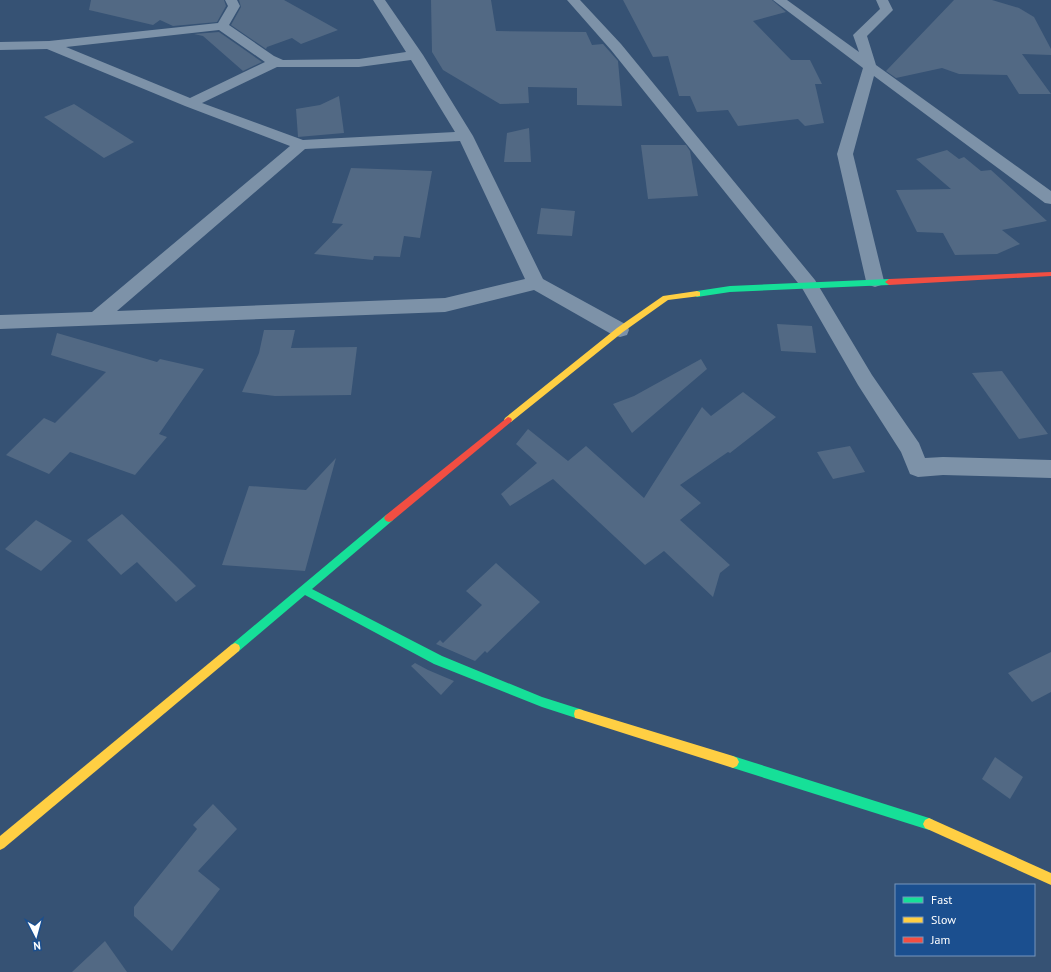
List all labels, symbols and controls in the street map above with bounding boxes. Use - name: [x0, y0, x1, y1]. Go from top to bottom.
- legend: [895, 884, 1035, 956]
- text: Fast: [931, 892, 952, 907]
- text: Slow: [931, 912, 956, 927]
- north arrow: [16, 916, 56, 956]
- text: Jam: [930, 932, 950, 947]
- text: N: [33, 939, 41, 953]

